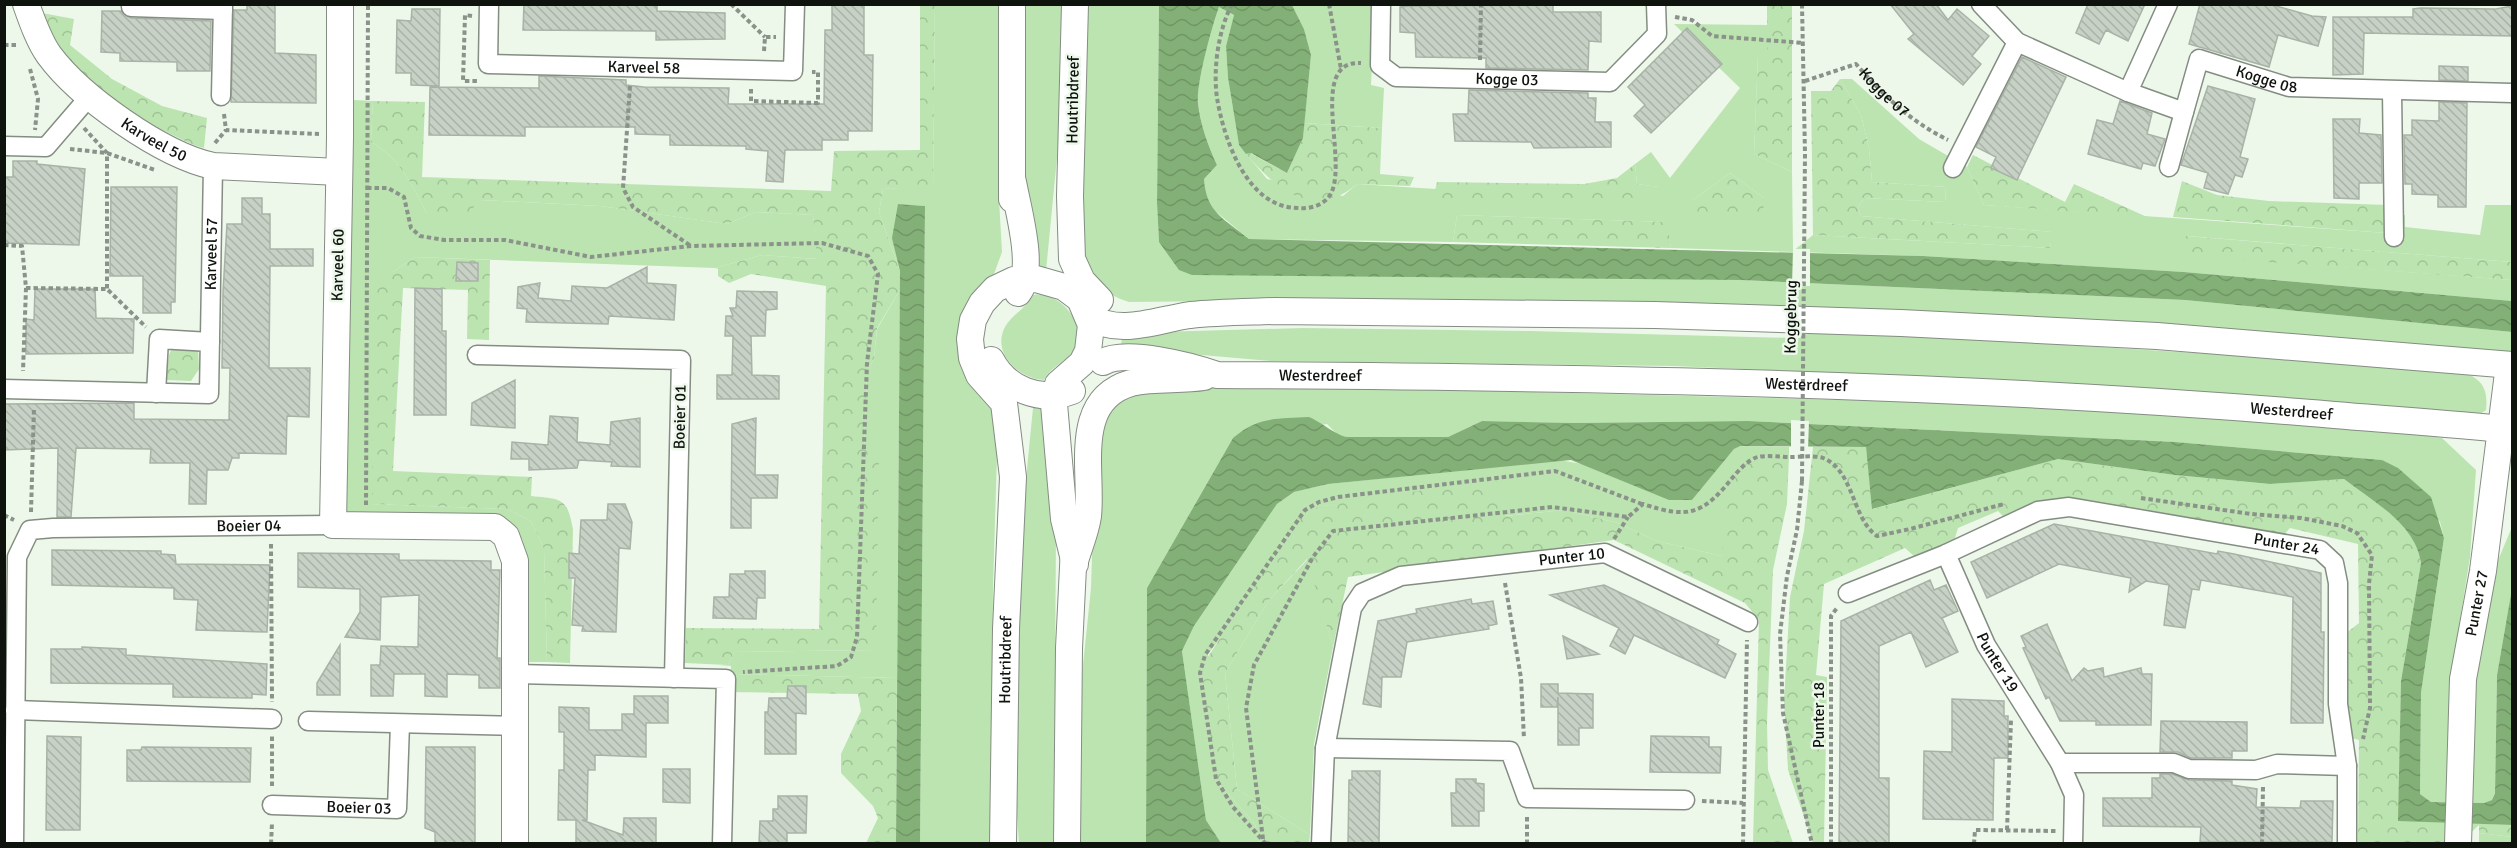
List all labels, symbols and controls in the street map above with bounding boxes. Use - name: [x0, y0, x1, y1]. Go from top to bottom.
- street label: Houtribdreef: [1062, 55, 1084, 144]
- street label: Karveel 58: [607, 57, 680, 78]
- street label: Kogge 08: [2233, 61, 2297, 97]
- street label: Kogge 07: [1854, 64, 1914, 122]
- street label: Kogge 03: [1475, 69, 1539, 90]
- street label: Karveel 50: [117, 113, 190, 166]
- street label: Karveel 57: [201, 218, 222, 291]
- street label: Karveel 60: [327, 229, 349, 301]
- street label: Koggebrug: [1780, 280, 1802, 354]
- street label: Westerdreef: [1279, 365, 1362, 386]
- street label: Westerdreef: [1765, 374, 1848, 396]
- street label: Boeier 01: [669, 384, 691, 450]
- street label: Westerdreef: [2249, 398, 2334, 425]
- street label: Boeier 04: [216, 516, 282, 536]
- street label: Punter 24: [2252, 529, 2321, 560]
- street label: Punter 10: [1537, 543, 1606, 570]
- street label: Punter 27: [2461, 569, 2493, 638]
- street label: Houtribdreef: [995, 615, 1017, 704]
- street label: Punter 19: [1972, 629, 2023, 696]
- street label: Punter 18: [1809, 682, 1829, 748]
- street label: Boeier 03: [326, 797, 392, 819]

